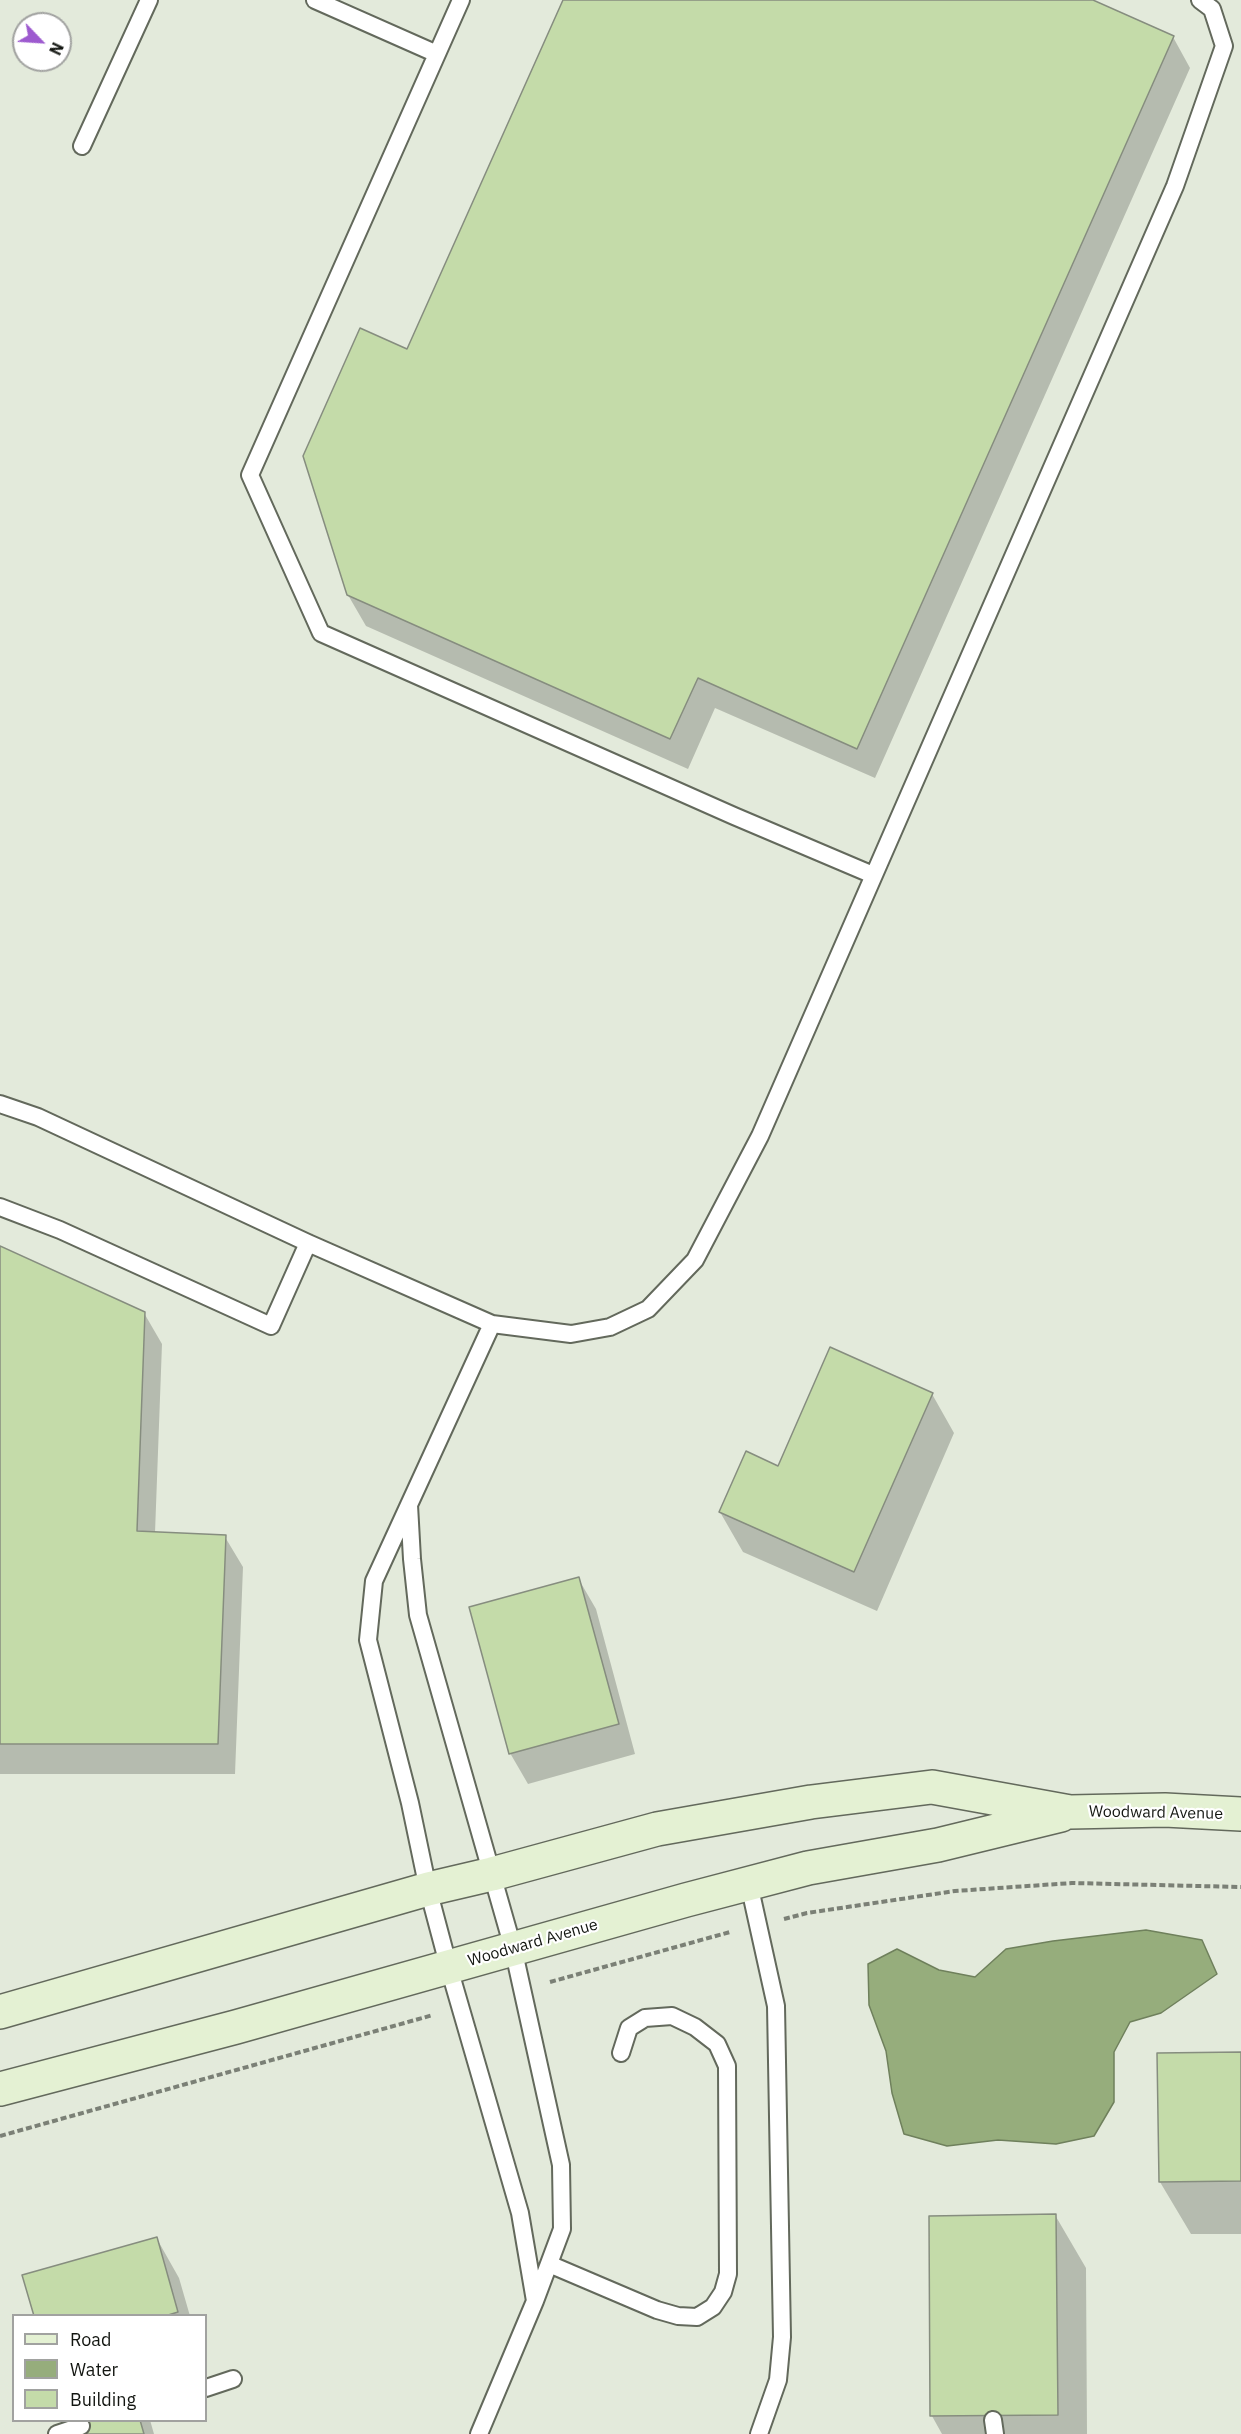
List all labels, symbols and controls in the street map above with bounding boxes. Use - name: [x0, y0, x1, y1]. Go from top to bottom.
- north arrow: [12, 12, 72, 72]
- text: N: [45, 39, 68, 58]
- street label: Woodward Avenue: [1089, 1802, 1223, 1824]
- street label: Woodward Avenue: [466, 1915, 600, 1971]
- legend: [12, 2314, 207, 2422]
- text: Road: [70, 2328, 111, 2351]
- text: Water: [70, 2358, 118, 2381]
- text: Building: [70, 2388, 136, 2411]

